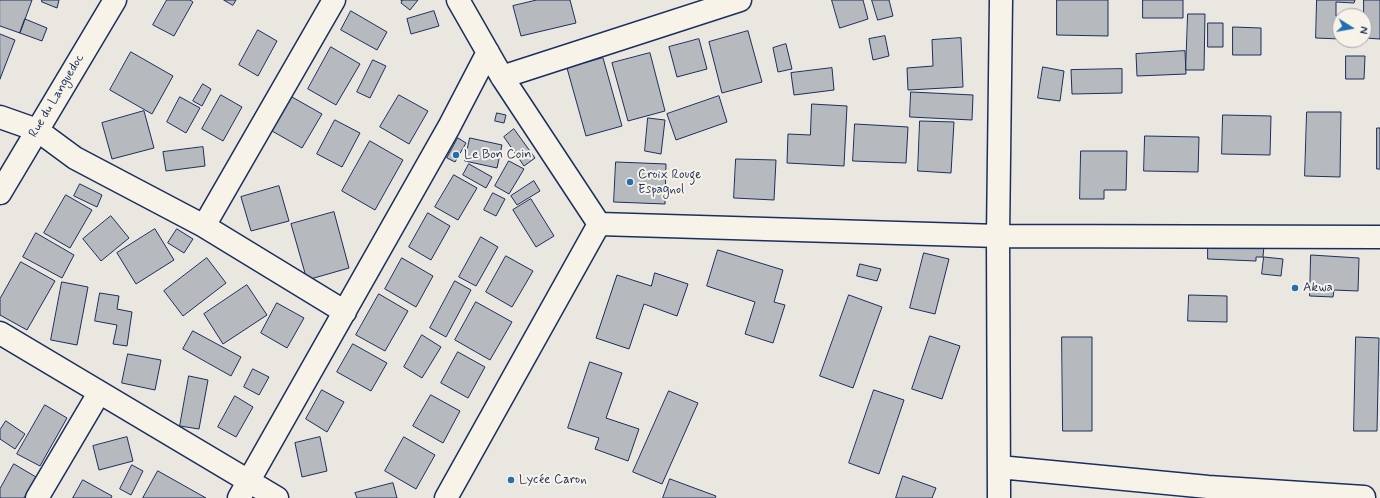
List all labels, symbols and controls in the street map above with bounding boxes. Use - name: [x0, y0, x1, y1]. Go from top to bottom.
- north arrow: [1332, 8, 1372, 48]
- text: N: [1355, 25, 1370, 35]
- street label: Rue du Languedoc: [26, 51, 88, 141]
- place label: Le Bon Coin: [464, 147, 532, 163]
- marker: Le Bon Coin: [451, 150, 461, 160]
- place label: Croix Rouge Espagnol: [638, 167, 701, 198]
- marker: Croix Rouge Espagnol: [625, 177, 635, 187]
- place label: Akwa: [1303, 280, 1333, 296]
- marker: Akwa: [1290, 283, 1300, 293]
- place label: Lycée Caron: [519, 472, 587, 488]
- marker: Lycée Caron: [506, 475, 516, 485]

